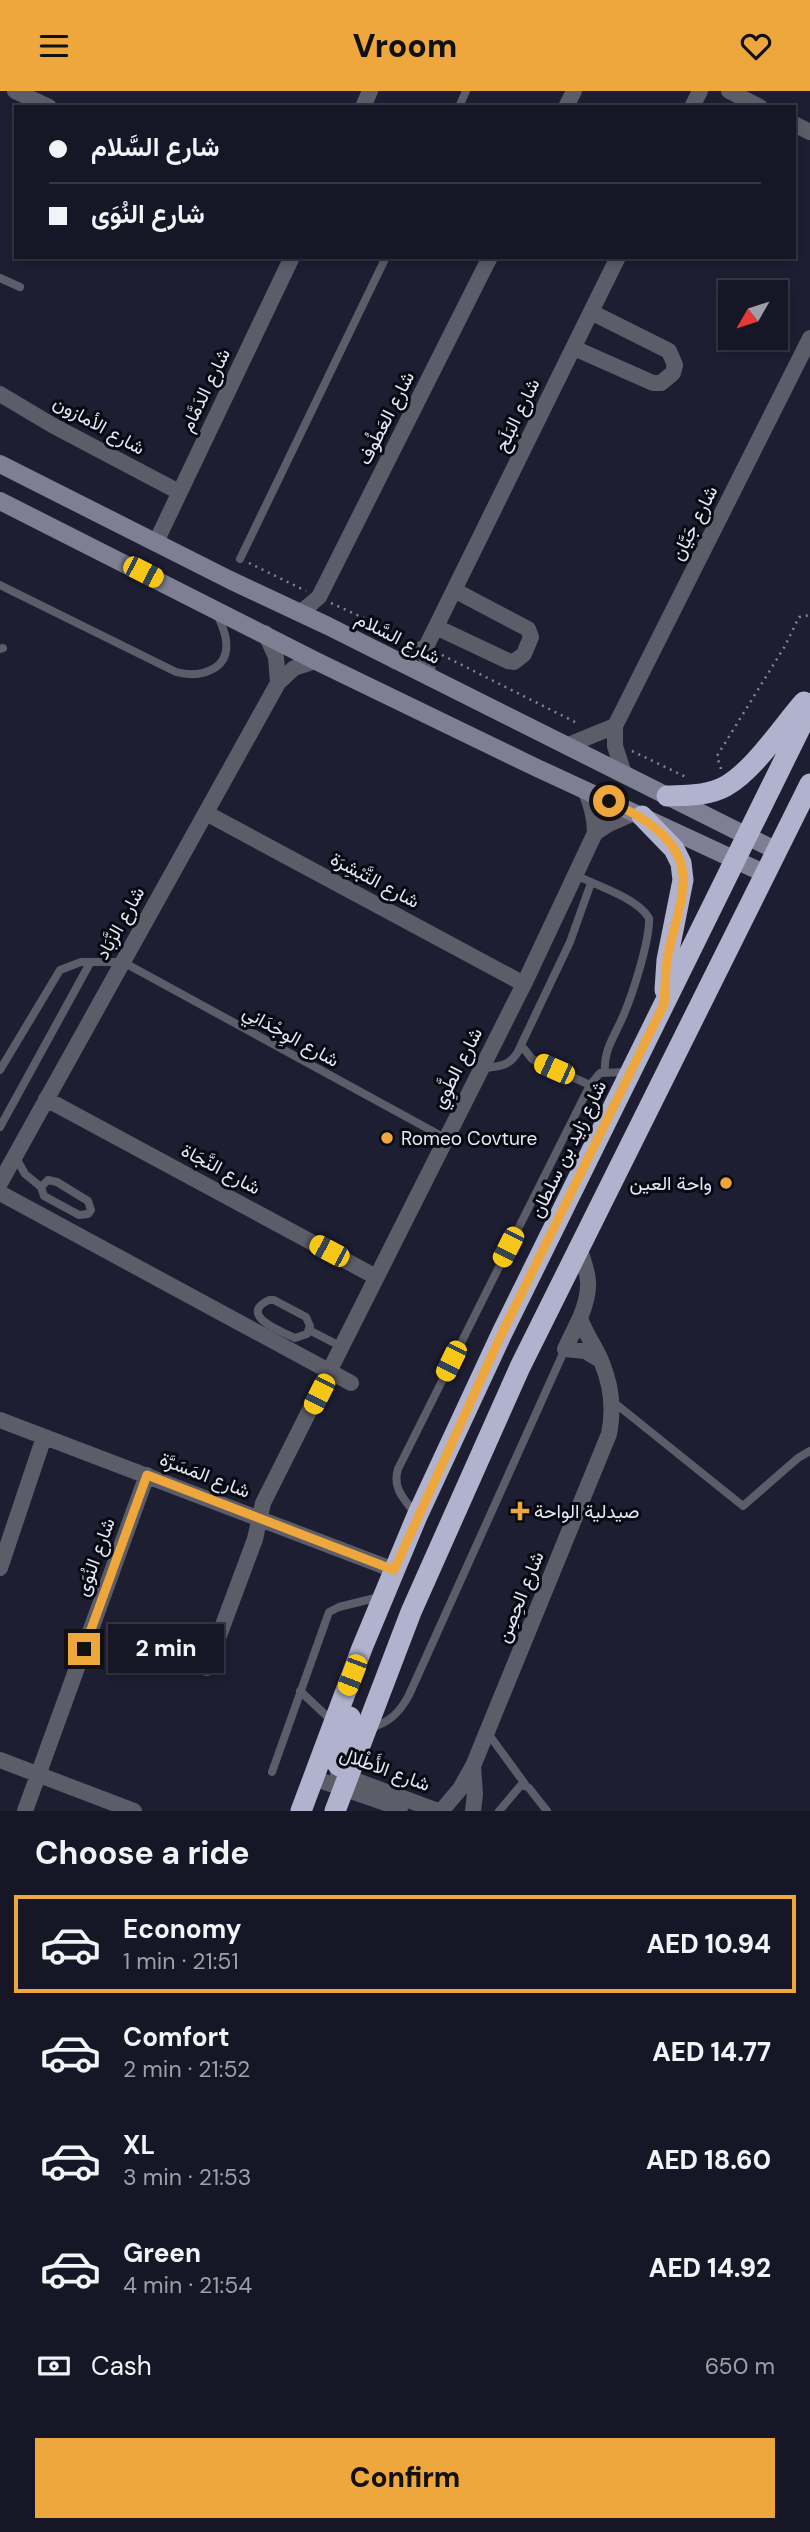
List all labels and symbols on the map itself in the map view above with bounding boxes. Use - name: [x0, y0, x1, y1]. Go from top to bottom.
- north arrow: [718, 280, 788, 350]
- street label: شارع الدَمَّام: [174, 344, 236, 436]
- street label: شارع العَطُوف: [352, 367, 420, 469]
- street label: شارع البَلَح: [488, 374, 546, 456]
- street label: شارع الأمازون: [49, 390, 149, 460]
- street label: شارع جَيَّان: [665, 481, 723, 565]
- car: [120, 553, 167, 591]
- street label: شارع السَّلام: [351, 606, 445, 670]
- route start: [593, 785, 625, 817]
- street label: شارع التَّبْشِرَة: [326, 846, 424, 914]
- street label: شارع الزَّبَاد: [90, 882, 150, 964]
- street label: شارع الوِجْدَانِي: [237, 999, 344, 1075]
- street label: شارع الطَّوِي: [425, 1023, 491, 1114]
- car: [531, 1051, 578, 1087]
- street label: شارع زايد بن سلطان: [524, 1076, 612, 1222]
- place label: Romeo Covture: [401, 1126, 537, 1151]
- marker: Romeo Covture: [379, 1130, 395, 1146]
- street label: شارع النَّجَاة: [177, 1138, 265, 1200]
- place label: واحة العين: [630, 1171, 712, 1196]
- marker: واحة العين: [718, 1175, 734, 1191]
- car: [490, 1224, 527, 1270]
- car: [306, 1232, 353, 1270]
- car: [433, 1338, 470, 1384]
- car: [301, 1371, 338, 1417]
- street label: شارع المَسَرَّة: [156, 1446, 254, 1504]
- place label: صيدلية الواحة: [534, 1499, 639, 1524]
- marker: صيدلية الواحة: [512, 1503, 528, 1519]
- street label: شارع النُوَى: [69, 1514, 121, 1600]
- street label: شارع الحِصِن: [490, 1548, 550, 1646]
- callout: 2 min: [108, 1625, 224, 1673]
- route end: [68, 1633, 100, 1665]
- car: [335, 1652, 370, 1698]
- street label: شارع الأَطْلال: [336, 1739, 434, 1797]

